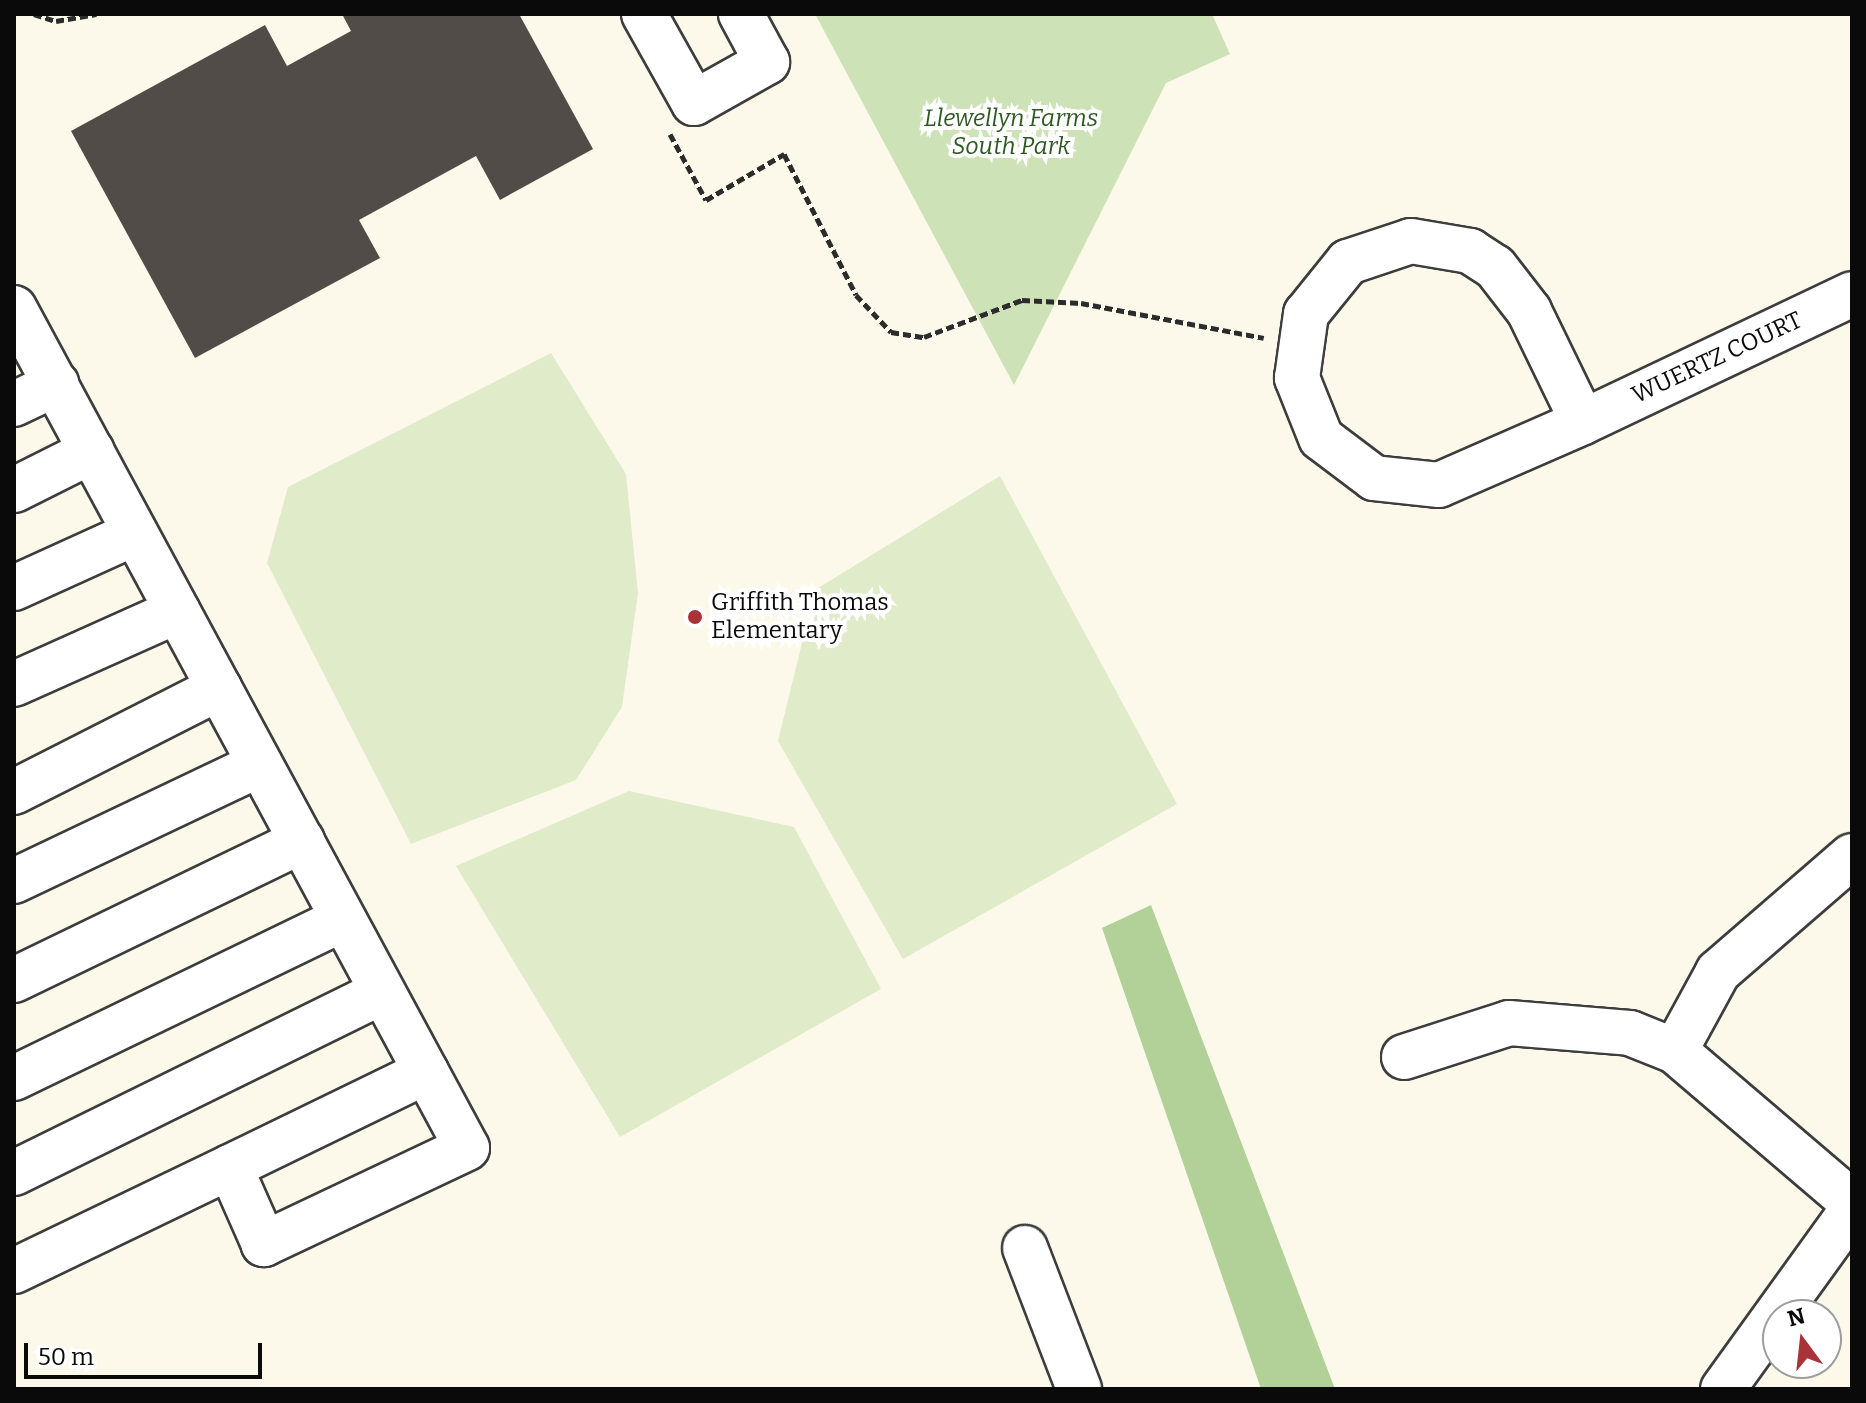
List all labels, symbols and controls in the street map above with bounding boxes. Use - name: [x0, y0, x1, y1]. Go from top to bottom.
- park label: Llewellyn Farms South Park: [924, 105, 1098, 161]
- street label: WUERTZ COURT: [1627, 306, 1807, 410]
- place label: Griffith Thomas Elementary: [711, 589, 889, 645]
- marker: Griffith Thomas Elementary: [686, 608, 704, 626]
- north arrow: [1762, 1299, 1842, 1379]
- text: N: [1784, 1302, 1808, 1333]
- scale bar: [28, 1327, 266, 1377]
- text: 50 m: [38, 1343, 94, 1371]

